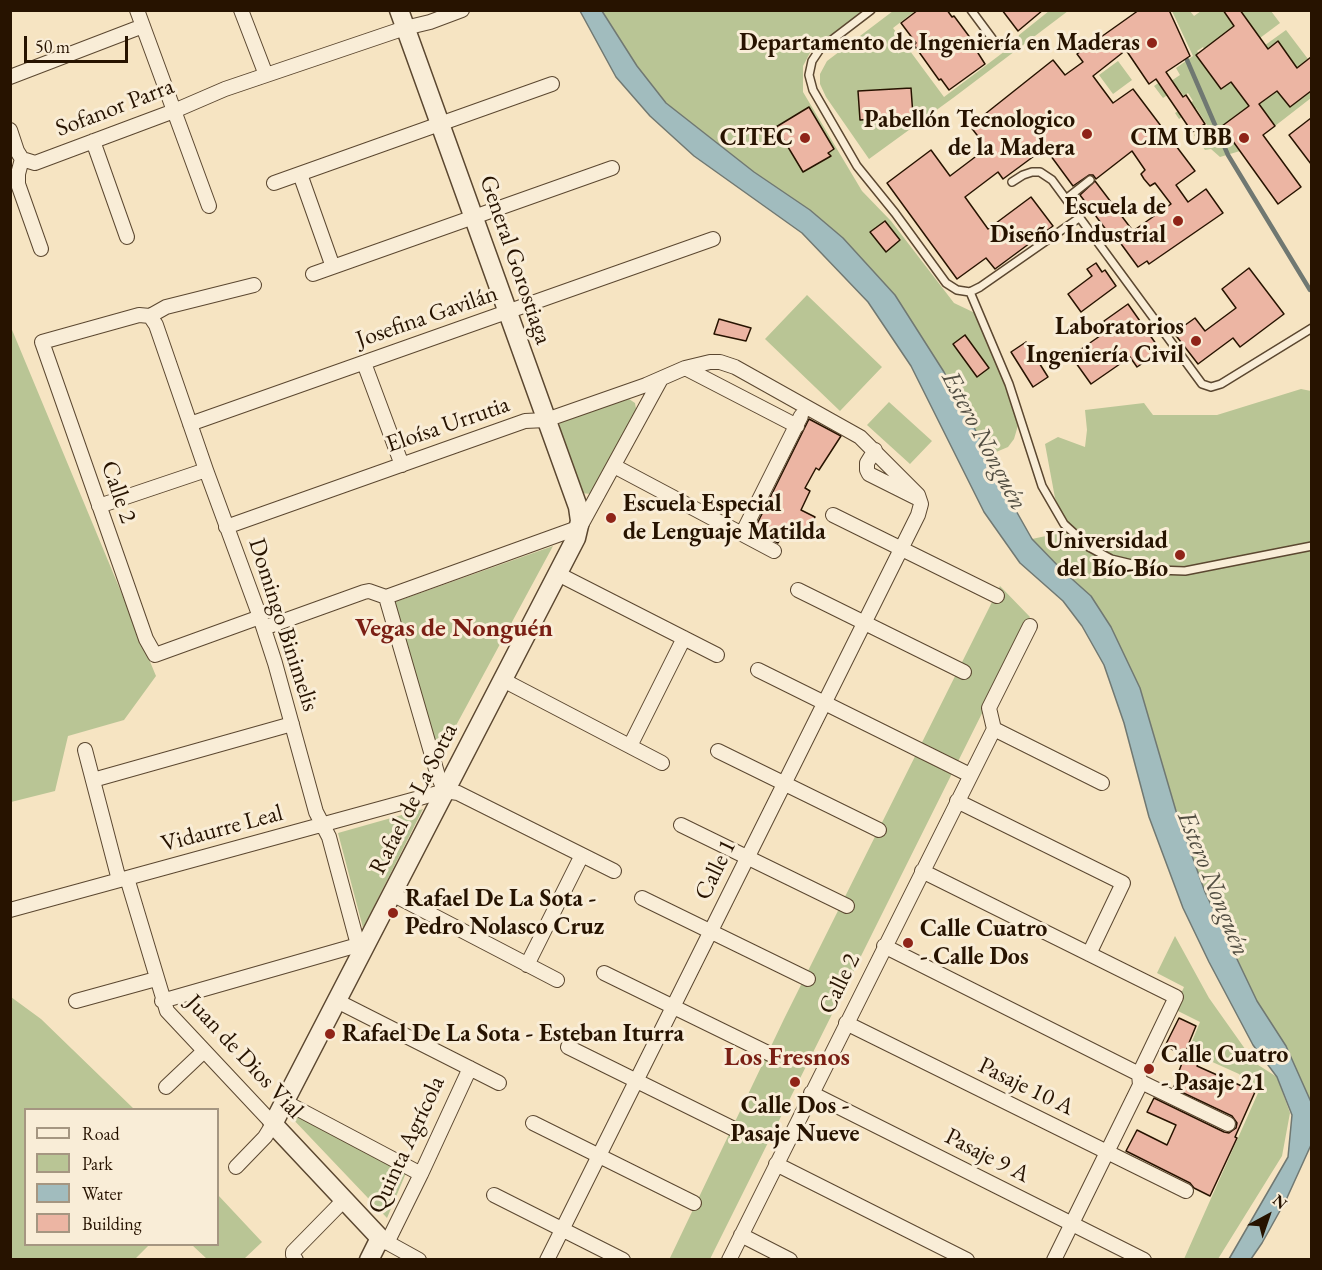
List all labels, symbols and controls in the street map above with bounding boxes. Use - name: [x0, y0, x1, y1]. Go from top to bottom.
- scale bar: [27, 24, 130, 62]
- place label: Departamento de Ingeniería en Maderas: [739, 29, 1140, 57]
- text: 50 m: [35, 35, 70, 58]
- marker: Departamento de Ingeniería en Maderas: [1145, 36, 1159, 50]
- street label: Sofanor Parra: [52, 72, 178, 144]
- place label: Pabellón Tecnologico de la Madera: [864, 106, 1075, 162]
- place label: CITEC: [720, 124, 793, 152]
- place label: CIM UBB: [1131, 124, 1232, 152]
- marker: Pabellón Tecnologico de la Madera: [1080, 127, 1094, 141]
- marker: CITEC: [798, 131, 812, 145]
- marker: CIM UBB: [1237, 131, 1251, 145]
- street label: General Gorostiaga: [473, 172, 557, 348]
- place label: Escuela de Diseño Industrial: [990, 193, 1166, 249]
- marker: Escuela de Diseño Industrial: [1171, 214, 1185, 228]
- street label: Josefina Gavilán: [353, 279, 501, 355]
- place label: Laboratorios Ingeniería Civil: [1026, 313, 1184, 369]
- marker: Laboratorios Ingeniería Civil: [1189, 334, 1203, 348]
- water label: Estero Nonguén: [934, 366, 1034, 516]
- street label: Eloísa Urrutia: [383, 390, 513, 460]
- street label: Calle 2: [94, 457, 142, 527]
- place label: Escuela Especial de Lenguaje Matilda: [623, 490, 826, 546]
- marker: Escuela Especial de Lenguaje Matilda: [604, 511, 618, 525]
- place label: Universidad del Bío-Bío: [1046, 527, 1168, 583]
- street label: Domingo Binimelis: [241, 535, 325, 715]
- marker: Universidad del Bío-Bío: [1173, 548, 1187, 562]
- district label: Vegas de Nonguén: [355, 613, 553, 645]
- street label: Rafael de La Sotta: [364, 719, 464, 879]
- street label: Vidaurre Leal: [158, 799, 286, 859]
- water label: Estero Nonguén: [1170, 807, 1256, 961]
- street label: Calle 1: [689, 835, 743, 905]
- place label: Rafael De La Sota - Pedro Nolasco Cruz: [405, 885, 604, 941]
- marker: Rafael De La Sota - Pedro Nolasco Cruz: [386, 906, 400, 920]
- place label: Calle Cuatro - Calle Dos: [920, 915, 1047, 971]
- marker: Calle Cuatro - Calle Dos: [901, 936, 915, 950]
- street label: Calle 2: [813, 949, 867, 1019]
- street label: Juan de Dios Vial: [179, 989, 309, 1125]
- place label: Rafael De La Sota - Esteban Iturra: [342, 1020, 684, 1048]
- marker: Rafael De La Sota - Esteban Iturra: [323, 1027, 337, 1041]
- place label: Calle Cuatro - Pasaje 21: [1161, 1041, 1288, 1097]
- district label: Los Fresnos: [724, 1042, 850, 1074]
- street label: Pasaje 10 A: [974, 1052, 1078, 1122]
- marker: Calle Cuatro - Pasaje 21: [1142, 1062, 1156, 1076]
- street label: Quinta Agrícola: [363, 1072, 451, 1218]
- marker: Calle Dos - Pasaje Nueve: [788, 1075, 802, 1089]
- place label: Calle Dos - Pasaje Nueve: [730, 1092, 860, 1148]
- legend: [24, 1108, 219, 1246]
- text: Road: [82, 1122, 120, 1145]
- street label: Pasaje 9 A: [940, 1122, 1034, 1190]
- text: Park: [82, 1152, 113, 1175]
- text: Water: [82, 1182, 123, 1205]
- north arrow: [1238, 1186, 1298, 1246]
- text: N: [1268, 1190, 1292, 1214]
- text: Building: [82, 1212, 142, 1235]

